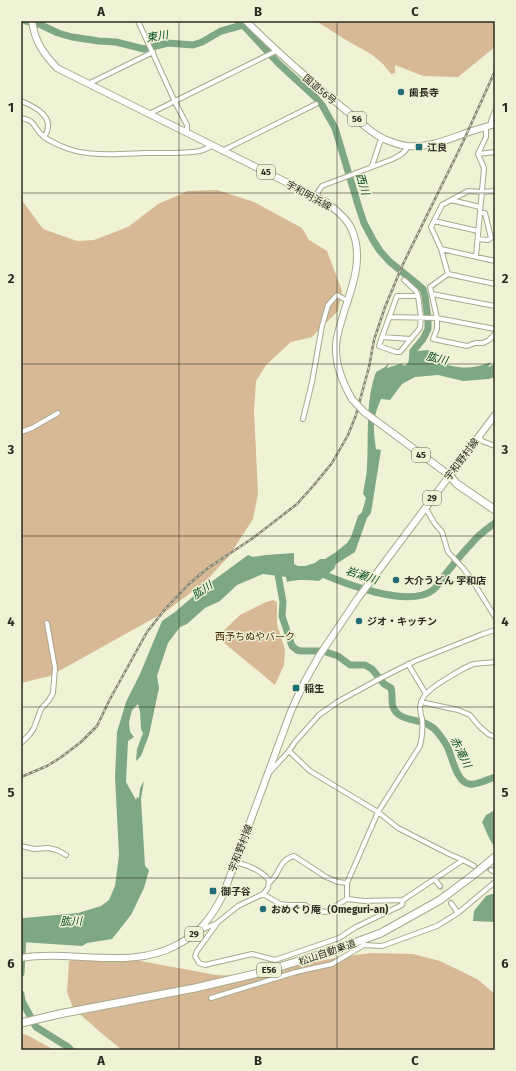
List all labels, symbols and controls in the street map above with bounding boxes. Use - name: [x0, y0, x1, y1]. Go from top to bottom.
- text: A: [96, 4, 105, 19]
- text: B: [254, 4, 262, 19]
- text: C: [411, 4, 419, 19]
- water label: 東川: [145, 28, 170, 45]
- street label: 国道56号: [300, 72, 339, 107]
- marker: 歯長寺: [396, 87, 406, 97]
- place label: 歯長寺: [409, 87, 439, 99]
- text: 1: [8, 100, 14, 115]
- text: 1: [502, 100, 508, 115]
- road number: 56: [348, 112, 366, 126]
- marker: 江良: [414, 142, 424, 152]
- place label: 江良: [427, 142, 447, 154]
- road number: 45: [257, 165, 275, 179]
- water label: 西川: [353, 172, 372, 197]
- street label: 宇和明浜線: [284, 179, 333, 213]
- text: 2: [8, 271, 15, 286]
- text: 2: [502, 271, 509, 286]
- water label: 肱川: [425, 350, 450, 368]
- street label: 宇和野村線: [442, 436, 482, 483]
- text: 3: [7, 442, 15, 457]
- text: 3: [501, 442, 509, 457]
- road number: 45: [412, 448, 430, 462]
- road number: 29: [423, 491, 441, 505]
- water label: 岩瀬川: [344, 564, 380, 587]
- marker: 大介うどん 宇和店: [391, 575, 401, 585]
- place label: 大介うどん 宇和店: [404, 575, 486, 587]
- water label: 肱川: [190, 578, 216, 602]
- text: 4: [7, 614, 15, 629]
- text: 4: [501, 614, 509, 629]
- marker: ジオ・キッチン: [354, 616, 364, 626]
- place label: ジオ・キッチン: [367, 616, 437, 628]
- park label: 西予ちぬやパーク: [215, 631, 295, 643]
- marker: 稲生: [291, 683, 301, 693]
- place label: 稲生: [304, 683, 324, 695]
- water label: 赤滝川: [447, 735, 474, 771]
- text: 5: [8, 785, 15, 800]
- text: 5: [502, 785, 509, 800]
- street label: 宇和野村線: [226, 823, 255, 874]
- marker: 御子谷: [208, 886, 218, 896]
- place label: 御子谷: [220, 886, 251, 898]
- place label: おめぐり庵（Omeguri-an): [271, 903, 389, 916]
- marker: おめぐり庵（Omeguri-an): [258, 904, 268, 914]
- water label: 肱川: [60, 915, 83, 928]
- road number: 29: [185, 927, 203, 941]
- street label: 松山自動車道: [297, 938, 358, 968]
- text: 6: [7, 956, 15, 971]
- text: 6: [501, 956, 509, 971]
- road number: E56: [257, 963, 281, 977]
- text: A: [96, 1053, 105, 1068]
- text: B: [254, 1053, 262, 1068]
- text: C: [411, 1053, 419, 1068]

